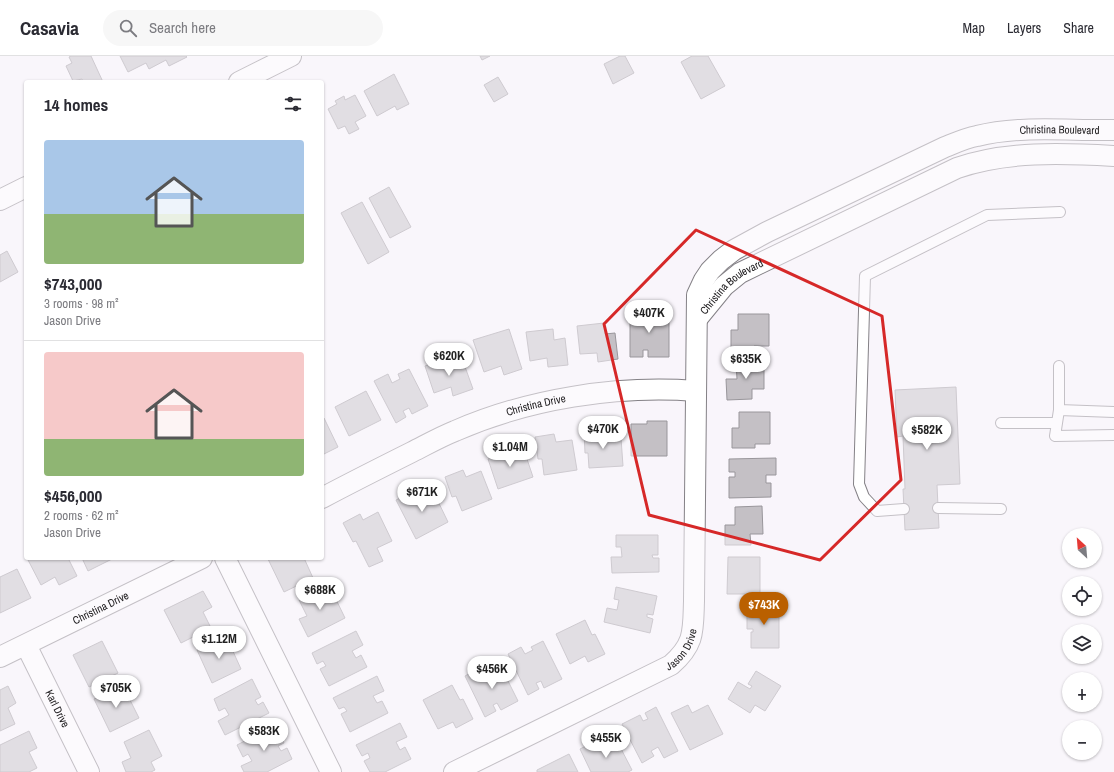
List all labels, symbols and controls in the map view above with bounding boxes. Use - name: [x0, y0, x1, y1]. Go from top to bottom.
- search box: [103, 10, 383, 46]
- text: Casavia: [20, 15, 79, 41]
- icon: search: [117, 17, 139, 39]
- text: Search here: [149, 17, 216, 38]
- text: Map: [963, 19, 985, 37]
- text: Layers: [1007, 19, 1041, 37]
- text: Share: [1063, 19, 1094, 37]
- text: 14 homes: [44, 93, 108, 116]
- icon: filters: [282, 93, 304, 115]
- street label: Christina Boulevard: [1019, 122, 1100, 137]
- icon: home: [138, 166, 210, 238]
- street label: Christina Boulevard: [697, 256, 765, 317]
- text: $743,000: [44, 272, 102, 295]
- text: 3 rooms · 98 m²: [44, 295, 119, 312]
- pin: $407K: [621, 300, 677, 334]
- text: $407K: [633, 304, 665, 321]
- text: Jason Drive: [44, 312, 101, 329]
- pin: $620K: [421, 343, 477, 377]
- pin: $635K: [718, 346, 774, 380]
- text: $620K: [433, 347, 465, 364]
- text: $635K: [730, 350, 762, 367]
- icon: home: [138, 378, 210, 450]
- street label: Christina Drive: [504, 391, 567, 419]
- pin: $470K: [575, 416, 631, 450]
- pin: $582K: [899, 417, 955, 451]
- text: $470K: [587, 420, 619, 437]
- text: $582K: [911, 421, 943, 438]
- pin: $1.04M: [477, 434, 543, 468]
- text: $1.04M: [492, 438, 528, 455]
- pin: $671K: [394, 479, 450, 513]
- text: $671K: [406, 483, 438, 500]
- text: $456,000: [44, 484, 102, 507]
- text: 2 rooms · 62 m²: [44, 507, 119, 524]
- text: Jason Drive: [44, 524, 101, 541]
- north arrow: [1062, 528, 1102, 568]
- map controls: [1062, 528, 1102, 760]
- button: locate: [1062, 576, 1102, 616]
- pin: $688K: [292, 577, 348, 611]
- text: $688K: [304, 581, 336, 598]
- street label: Christina Drive: [70, 588, 131, 627]
- pin: $743K: [736, 592, 792, 626]
- text: $743K: [748, 596, 780, 613]
- button: layers: [1062, 624, 1102, 664]
- pin: $1.12M: [186, 626, 252, 660]
- street label: Jason Drive: [663, 628, 700, 674]
- text: $1.12M: [201, 630, 237, 647]
- pin: $456K: [464, 656, 520, 690]
- text: $456K: [476, 660, 508, 677]
- button: +: [1062, 672, 1102, 712]
- pin: $705K: [88, 675, 144, 709]
- text: $705K: [100, 679, 132, 696]
- street label: Karl Drive: [42, 687, 73, 730]
- pin: $583K: [236, 718, 292, 752]
- button: −: [1062, 720, 1102, 760]
- text: $583K: [248, 722, 280, 739]
- pin: $455K: [578, 725, 634, 759]
- text: $455K: [590, 729, 622, 746]

